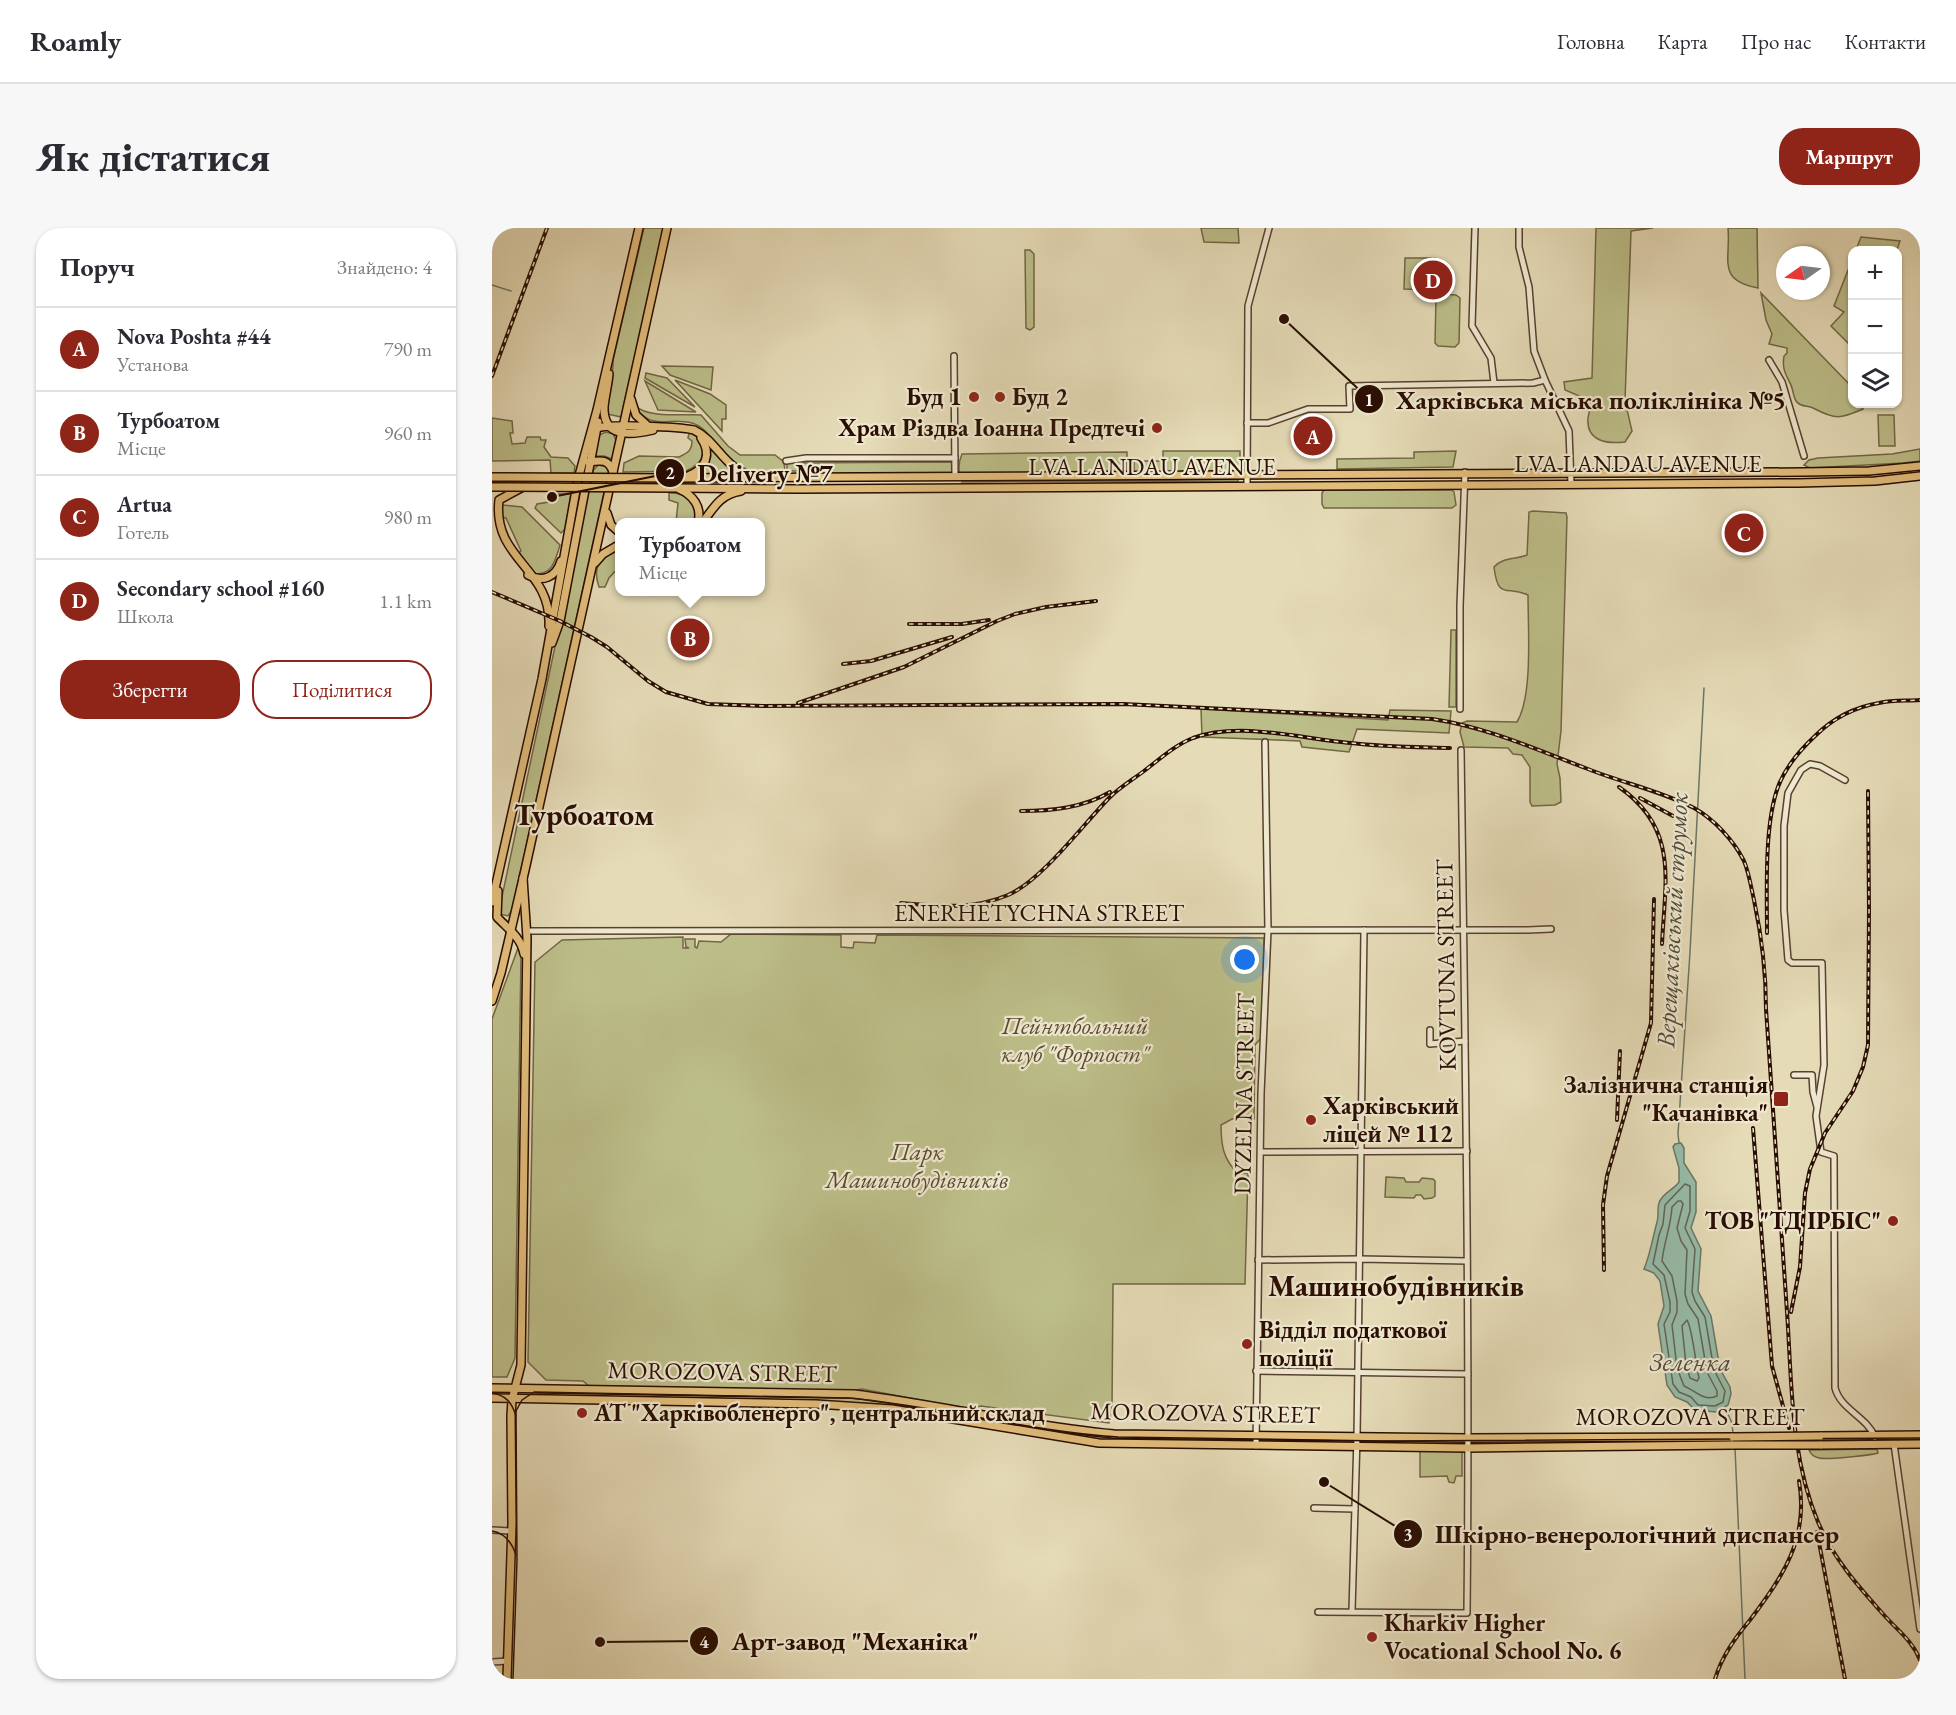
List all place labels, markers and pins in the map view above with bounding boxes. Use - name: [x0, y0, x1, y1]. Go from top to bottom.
- pin: D: [1414, 257, 1452, 302]
- callout: Харківська міська поліклініка №5: [1354, 377, 1798, 421]
- place label: Буд 1: [906, 381, 962, 413]
- place label: Буд 2: [1012, 381, 1068, 413]
- marker: Буд 1: [967, 390, 981, 404]
- marker: Буд 2: [993, 390, 1007, 404]
- place label: Храм Різдва Іоанна Предтечі: [837, 412, 1145, 443]
- pin: A: [1294, 414, 1332, 458]
- marker: Храм Різдва Іоанна Предтечі: [1150, 421, 1164, 435]
- callout: Delivery №7: [655, 451, 845, 495]
- pin: C: [1724, 510, 1764, 556]
- pin: B: [670, 616, 710, 660]
- place label: Залізнична станція "Качанівка": [1563, 1069, 1768, 1128]
- place label: Харківський ліцей № 112: [1322, 1090, 1459, 1149]
- marker: Залізнична станція "Качанівка": [1772, 1090, 1790, 1108]
- marker: Харківський ліцей № 112: [1304, 1113, 1318, 1127]
- place label: ТОВ "ТД ІРБІС": [1704, 1205, 1881, 1236]
- marker: ТОВ "ТД ІРБІС": [1886, 1214, 1900, 1228]
- place label: Відділ податкової поліції: [1259, 1314, 1448, 1373]
- marker: Відділ податкової поліції: [1240, 1337, 1254, 1351]
- place label: АТ "Харківобленерго", центральний склад: [593, 1397, 1045, 1428]
- marker: АТ "Харківобленерго", центральний склад: [575, 1406, 589, 1420]
- callout: Шкірно-венерологічний диспансер: [1393, 1512, 1852, 1556]
- place label: Kharkiv Higher Vocational School No. 6: [1384, 1607, 1622, 1666]
- callout: Арт-завод "Механіка": [689, 1619, 990, 1663]
- marker: Kharkiv Higher Vocational School No. 6: [1365, 1630, 1379, 1644]

